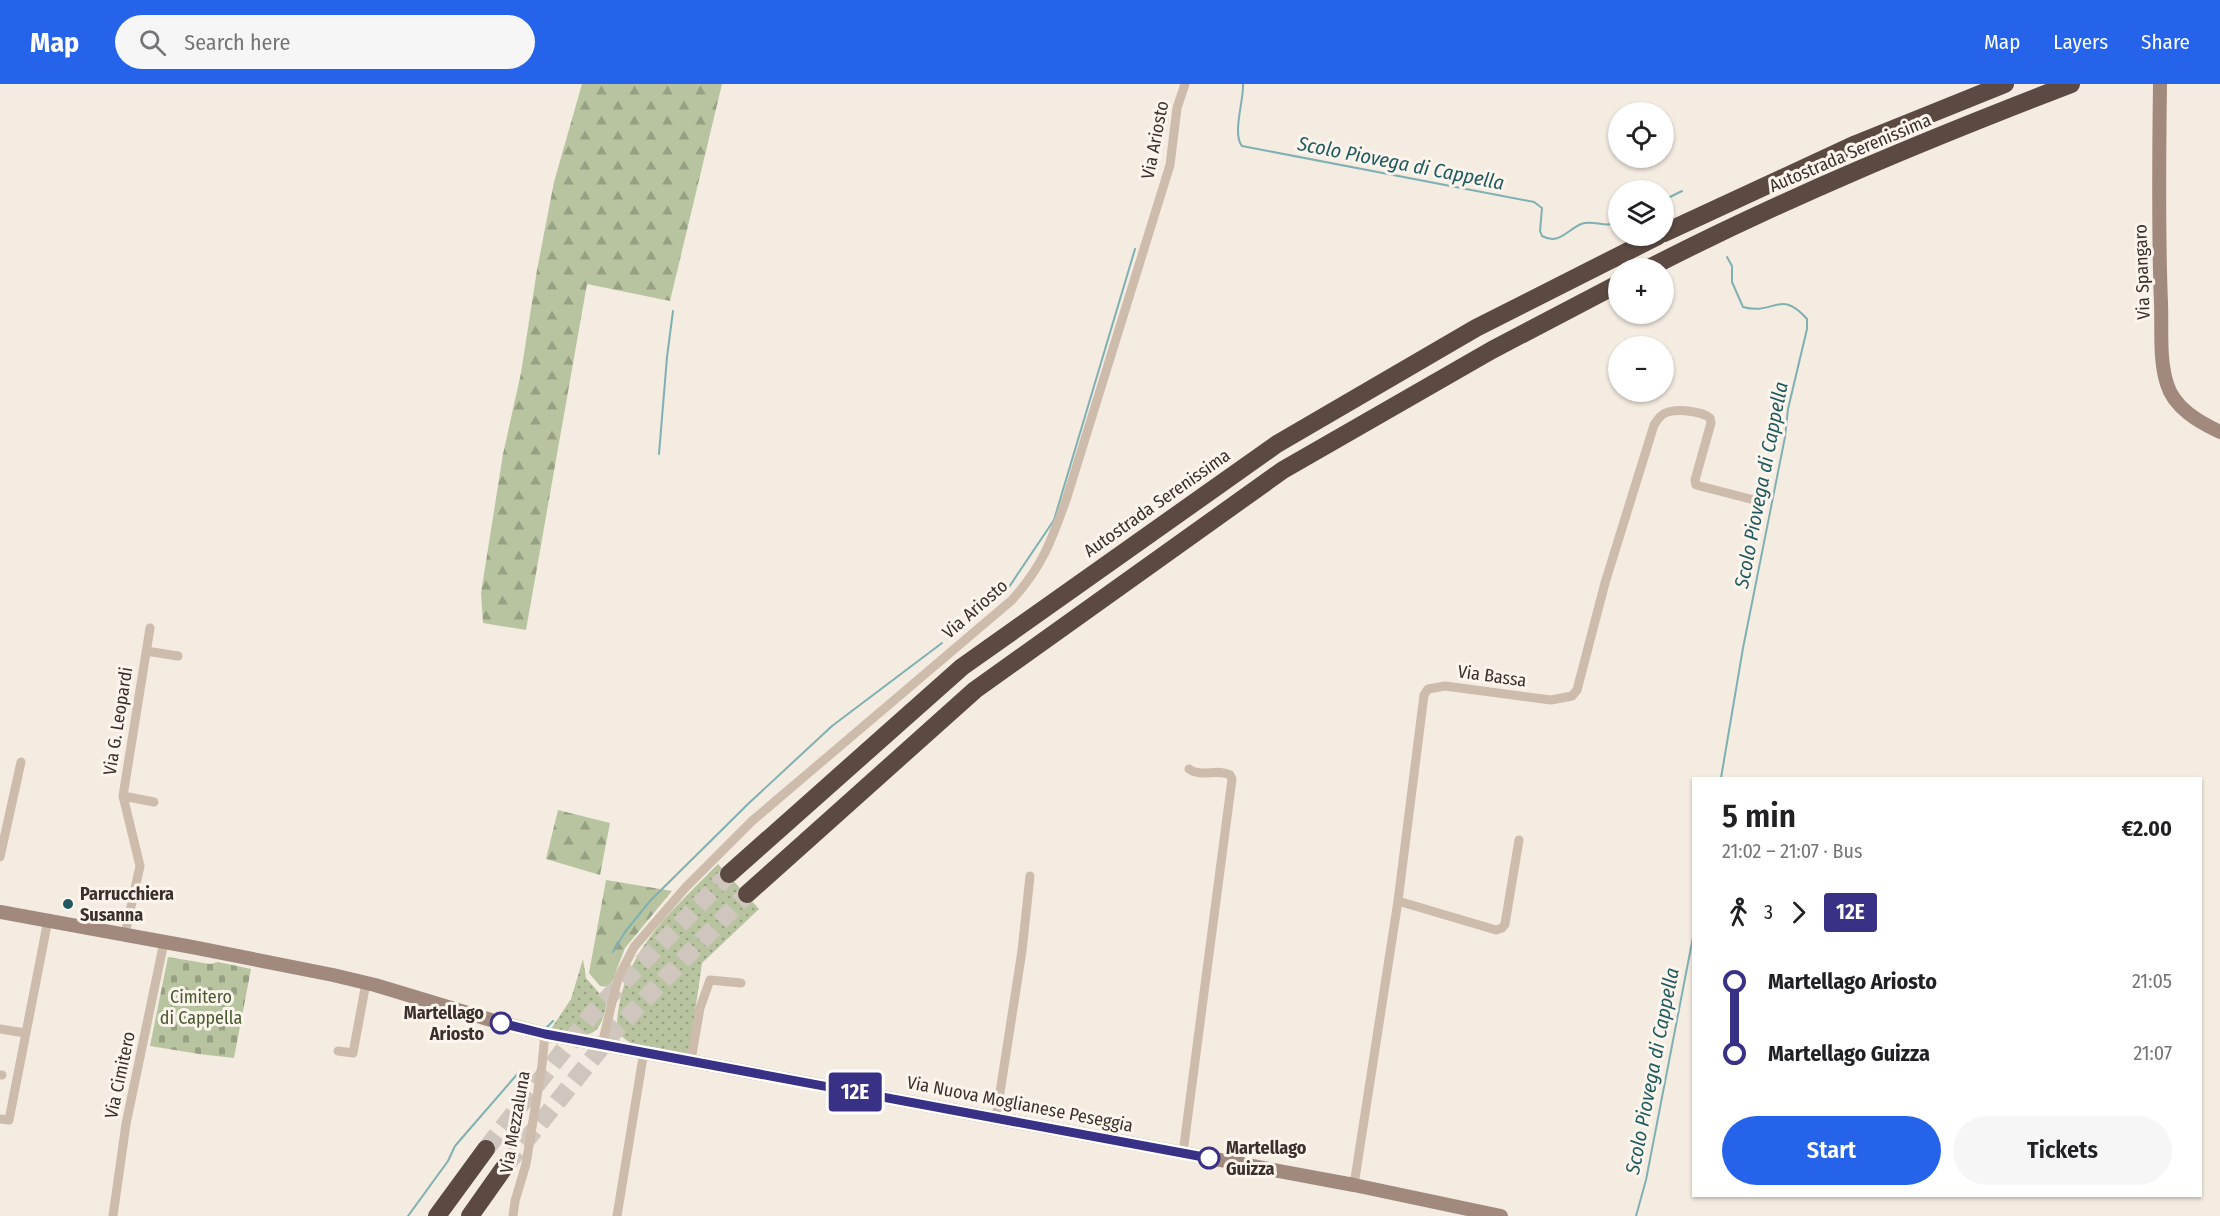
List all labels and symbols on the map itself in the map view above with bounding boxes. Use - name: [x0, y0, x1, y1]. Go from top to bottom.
- street label: Via Ariosto: [1137, 99, 1173, 181]
- street label: Autostrada Serenissima: [1766, 109, 1934, 197]
- water label: Scolo Piovega di Cappella: [1295, 131, 1506, 195]
- street label: Via Spangaro: [2129, 224, 2155, 320]
- water label: Scolo Piovega di Cappella: [1729, 380, 1793, 591]
- street label: Autostrada Serenissima: [1080, 444, 1235, 562]
- street label: Via Ariosto: [938, 575, 1012, 643]
- street label: Via Bassa: [1456, 660, 1528, 692]
- street label: Via G. Leopardi: [99, 665, 137, 777]
- place label: Parrucchiera Susanna: [80, 883, 174, 926]
- marker: Parrucchiera Susanna: [61, 897, 75, 911]
- water label: Scolo Piovega di Cappella: [1620, 966, 1684, 1177]
- park label: Cimitero di Cappella: [160, 986, 242, 1029]
- place label: Martellago Ariosto: [404, 1002, 484, 1045]
- marker: Martellago Ariosto: [490, 1012, 512, 1034]
- street label: Via Cimitero: [100, 1029, 140, 1121]
- street label: Via Mezzaluna: [495, 1069, 535, 1175]
- street label: Via Nuova Moglianese Peseggia: [905, 1071, 1135, 1137]
- line badge: 12E: [820, 1072, 890, 1112]
- place label: Martellago Guizza: [1226, 1137, 1307, 1180]
- marker: Martellago Guizza: [1198, 1147, 1220, 1169]

